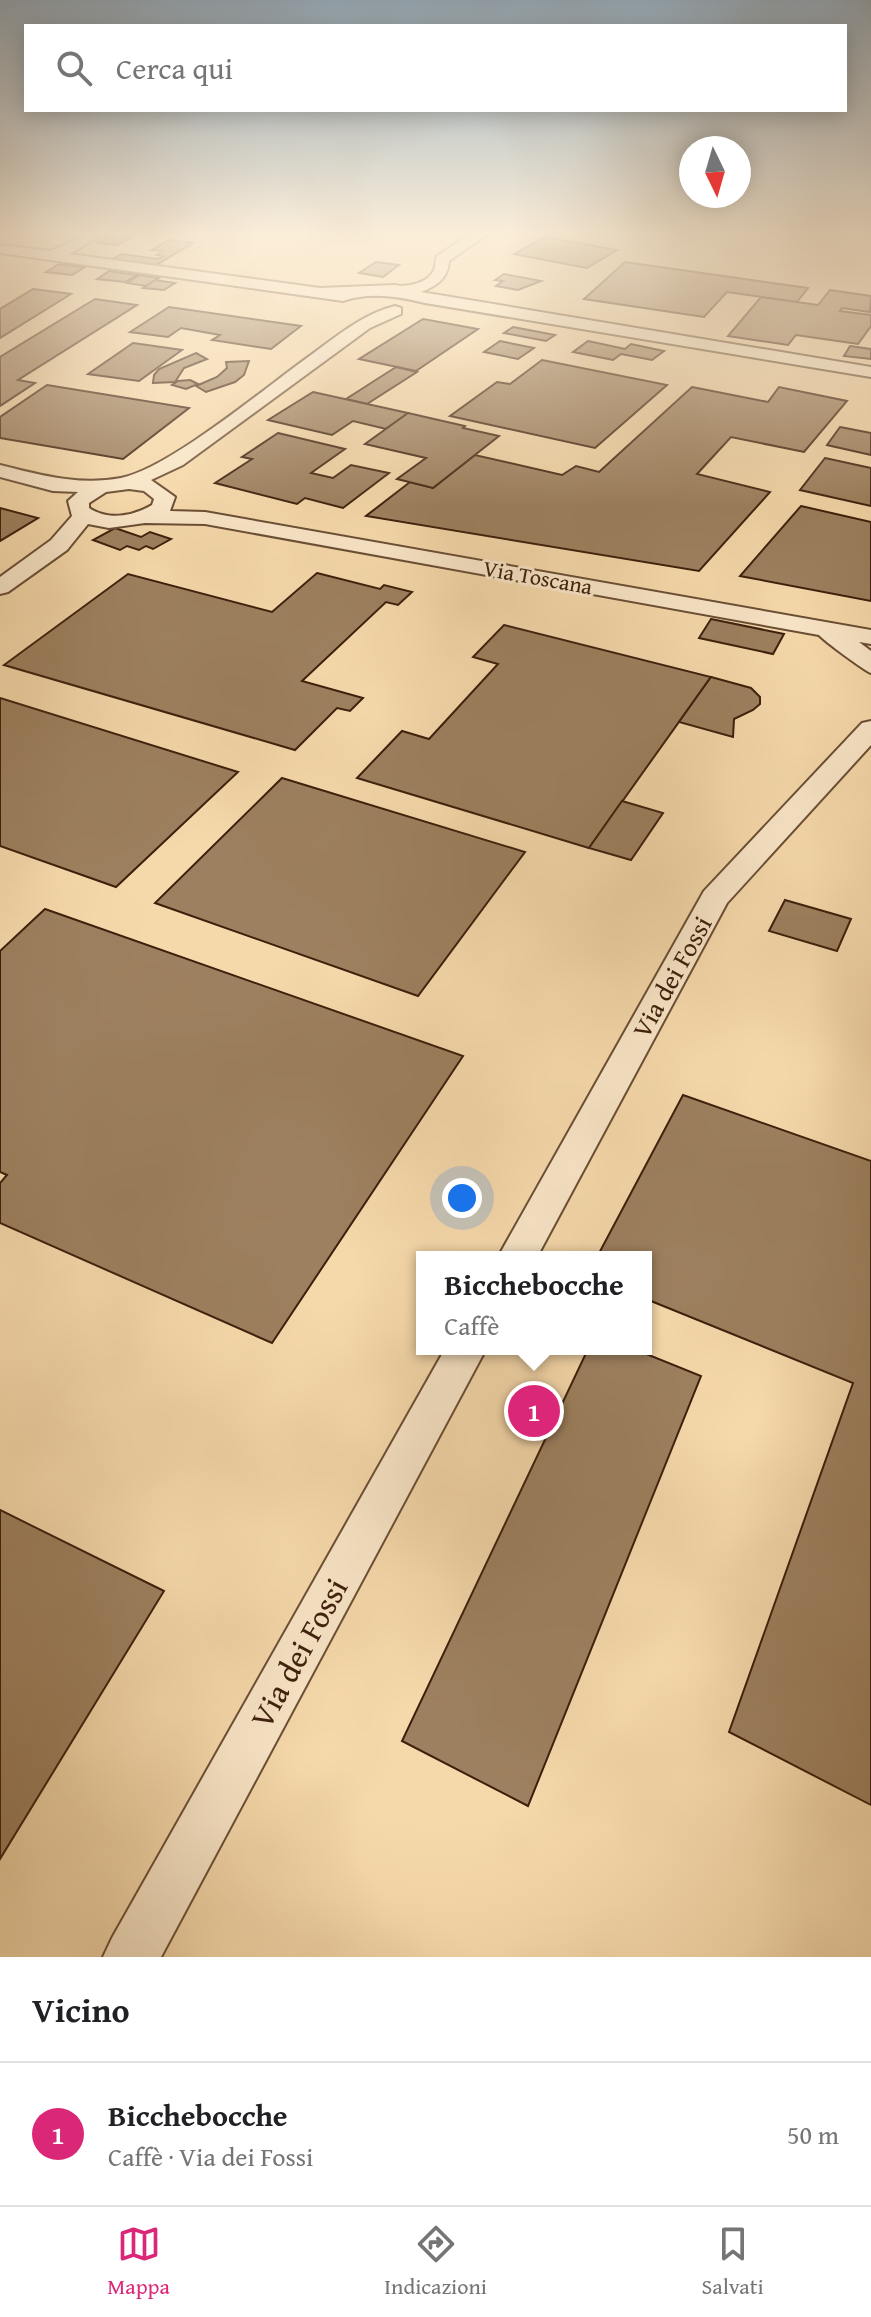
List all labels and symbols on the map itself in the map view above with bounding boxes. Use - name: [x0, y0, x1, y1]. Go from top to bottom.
- north arrow: [679, 136, 751, 208]
- street label: Via Toscana: [481, 552, 596, 602]
- street label: Via dei Fossi: [622, 909, 721, 1045]
- your location: [442, 1178, 482, 1218]
- pin: 1: [508, 1381, 560, 1441]
- street label: Via dei Fossi: [238, 1569, 359, 1736]

